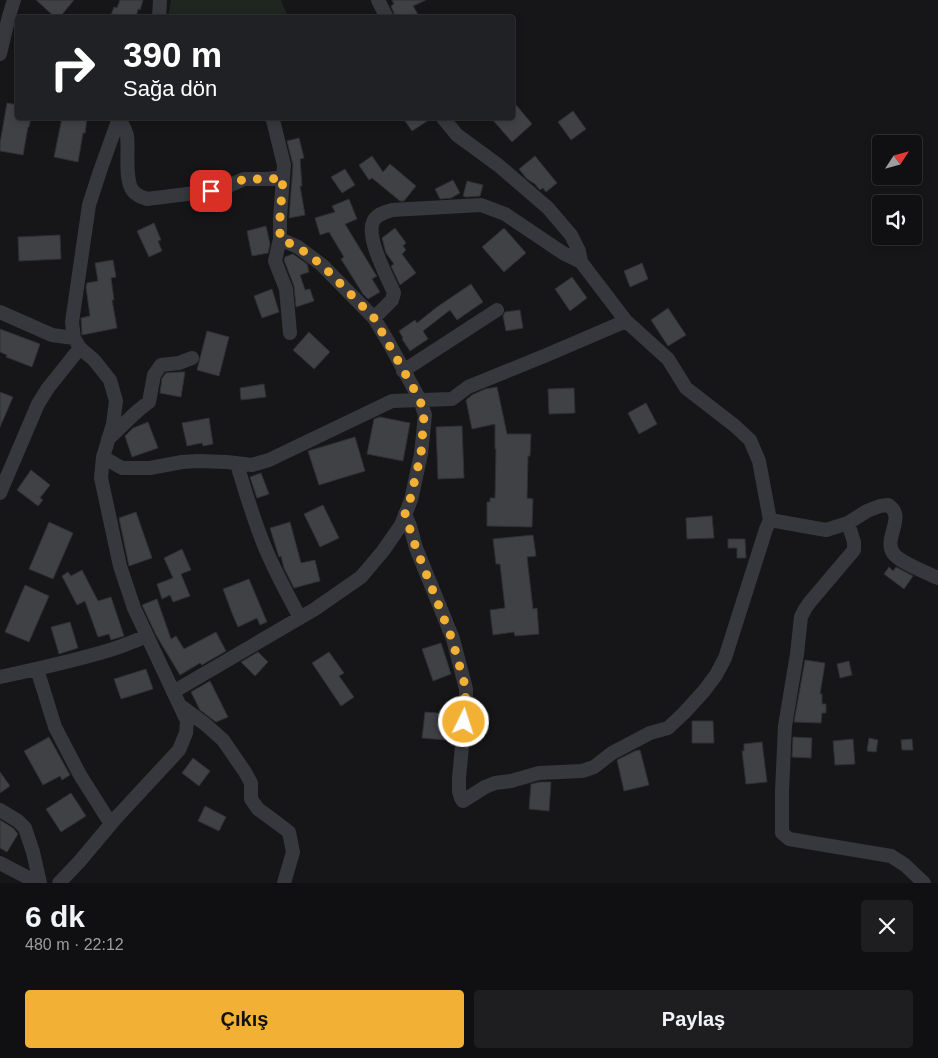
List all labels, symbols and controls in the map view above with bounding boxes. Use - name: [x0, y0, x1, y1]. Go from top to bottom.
- icon: right: [40, 35, 105, 100]
- text: 390 m: [123, 35, 222, 74]
- text: Sağa dön: [123, 76, 217, 101]
- north arrow: [872, 135, 922, 185]
- map controls: [872, 135, 922, 245]
- pin: [190, 170, 232, 212]
- icon: arrive: [197, 177, 225, 205]
- button: sound: [872, 195, 922, 245]
- position arrow: [437, 695, 489, 747]
- text: 6 dk: [25, 900, 85, 933]
- button: close: [861, 900, 913, 952]
- text: 480 m · 22:12: [25, 936, 124, 953]
- button: Çıkış: [25, 990, 464, 1048]
- button: Paylaş: [474, 990, 913, 1048]

